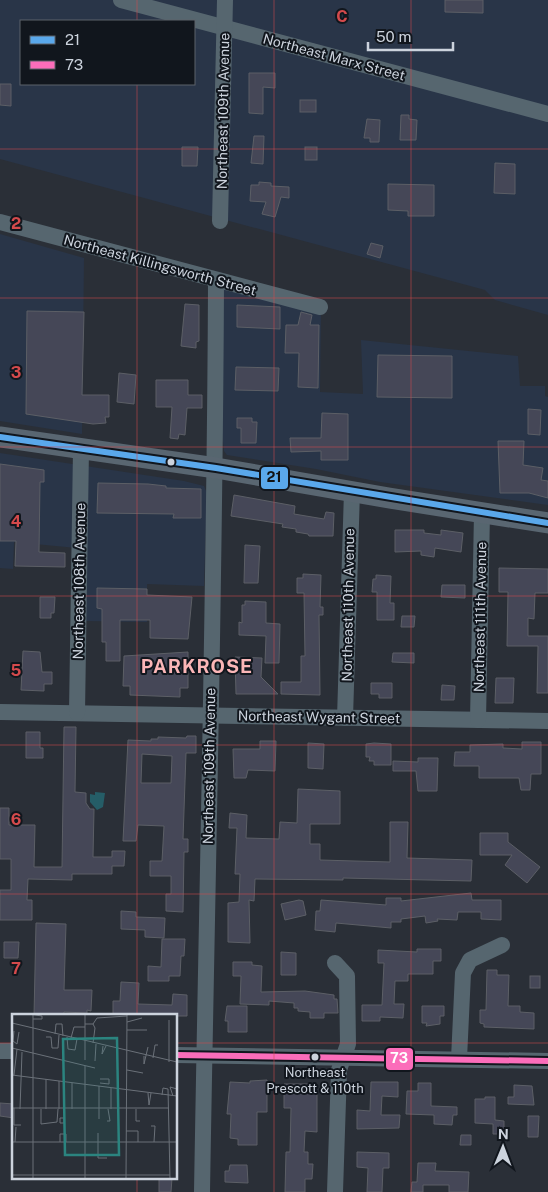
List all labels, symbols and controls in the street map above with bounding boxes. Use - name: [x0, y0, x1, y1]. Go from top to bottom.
- text: C: [336, 7, 348, 26]
- legend: [20, 20, 195, 85]
- scale bar: [368, 20, 453, 52]
- text: 50 m: [376, 28, 411, 45]
- street label: Northeast Marx Street: [261, 30, 407, 84]
- text: 21: [65, 31, 80, 48]
- street label: Northeast 109th Avenue: [214, 33, 232, 189]
- text: 73: [65, 56, 83, 73]
- text: 2: [11, 214, 21, 233]
- street label: Northeast Killingsworth Street: [62, 232, 258, 298]
- text: 3: [11, 363, 21, 382]
- unlabelled marker: [166, 457, 176, 467]
- line badge: 21: [260, 466, 289, 490]
- text: 21: [267, 469, 281, 485]
- street label: Northeast 108th Avenue: [70, 502, 88, 659]
- text: 4: [11, 512, 22, 531]
- street label: Northeast 110th Avenue: [339, 528, 357, 682]
- street label: Northeast 111th Avenue: [471, 542, 489, 692]
- district label: PARKROSE: [141, 655, 253, 677]
- text: 5: [11, 661, 22, 680]
- street label: Northeast 109th Avenue: [200, 688, 218, 844]
- street label: Northeast Wygant Street: [238, 708, 400, 726]
- text: 6: [11, 810, 21, 829]
- text: 7: [11, 959, 21, 978]
- inset map: [12, 1014, 178, 1180]
- line badge: 73: [385, 1047, 414, 1071]
- text: 73: [390, 1050, 408, 1066]
- marker: Northeast Prescott & 110th: [310, 1052, 320, 1062]
- place label: Northeast Prescott & 110th: [266, 1065, 364, 1096]
- north arrow: [478, 1122, 528, 1172]
- text: N: [498, 1126, 509, 1142]

